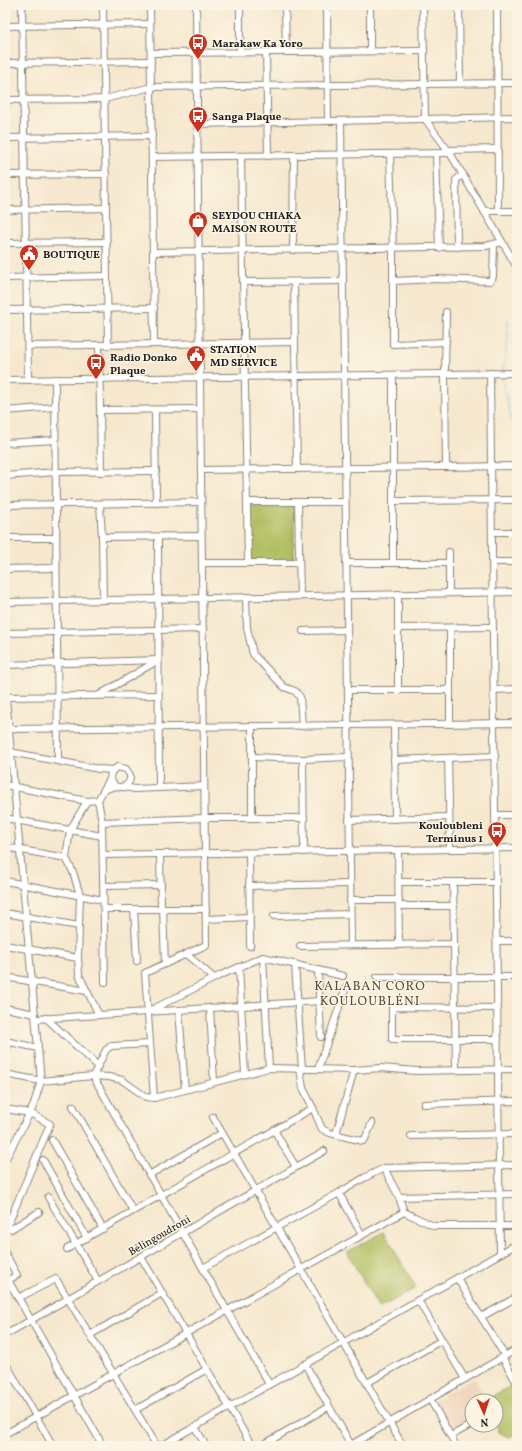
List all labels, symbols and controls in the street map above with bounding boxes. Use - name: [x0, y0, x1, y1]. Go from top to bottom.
- bus stop icon: Marakaw Ka Yoro: [187, 32, 209, 60]
- place label: Marakaw Ka Yoro: [212, 37, 303, 52]
- bus stop icon: Sanga Plaque: [187, 105, 209, 133]
- place label: Sanga Plaque: [212, 110, 282, 125]
- place label: SEYDOU CHIAKA MAISON ROUTE: [212, 209, 302, 237]
- shop icon: SEYDOU CHIAKA MAISON ROUTE: [187, 210, 209, 238]
- public building icon: BOUTIQUE: [18, 243, 40, 271]
- place label: BOUTIQUE: [43, 248, 100, 263]
- place label: STATION MD SERVICE: [210, 343, 277, 371]
- public building icon: STATION MD SERVICE: [185, 344, 207, 372]
- place label: Radio Donko Plaque: [110, 351, 177, 379]
- bus stop icon: Radio Donko Plaque: [85, 352, 107, 380]
- place label: Kouloubleni Terminus 1: [419, 819, 483, 847]
- bus stop icon: Kouloubleni Terminus 1: [486, 820, 508, 848]
- district label: KALABAN CORO KOULOUBLÉNI: [314, 978, 426, 1011]
- street label: Bélingoudroni: [126, 1212, 194, 1260]
- north arrow: [464, 1393, 504, 1433]
- text: N: [480, 1414, 489, 1429]

